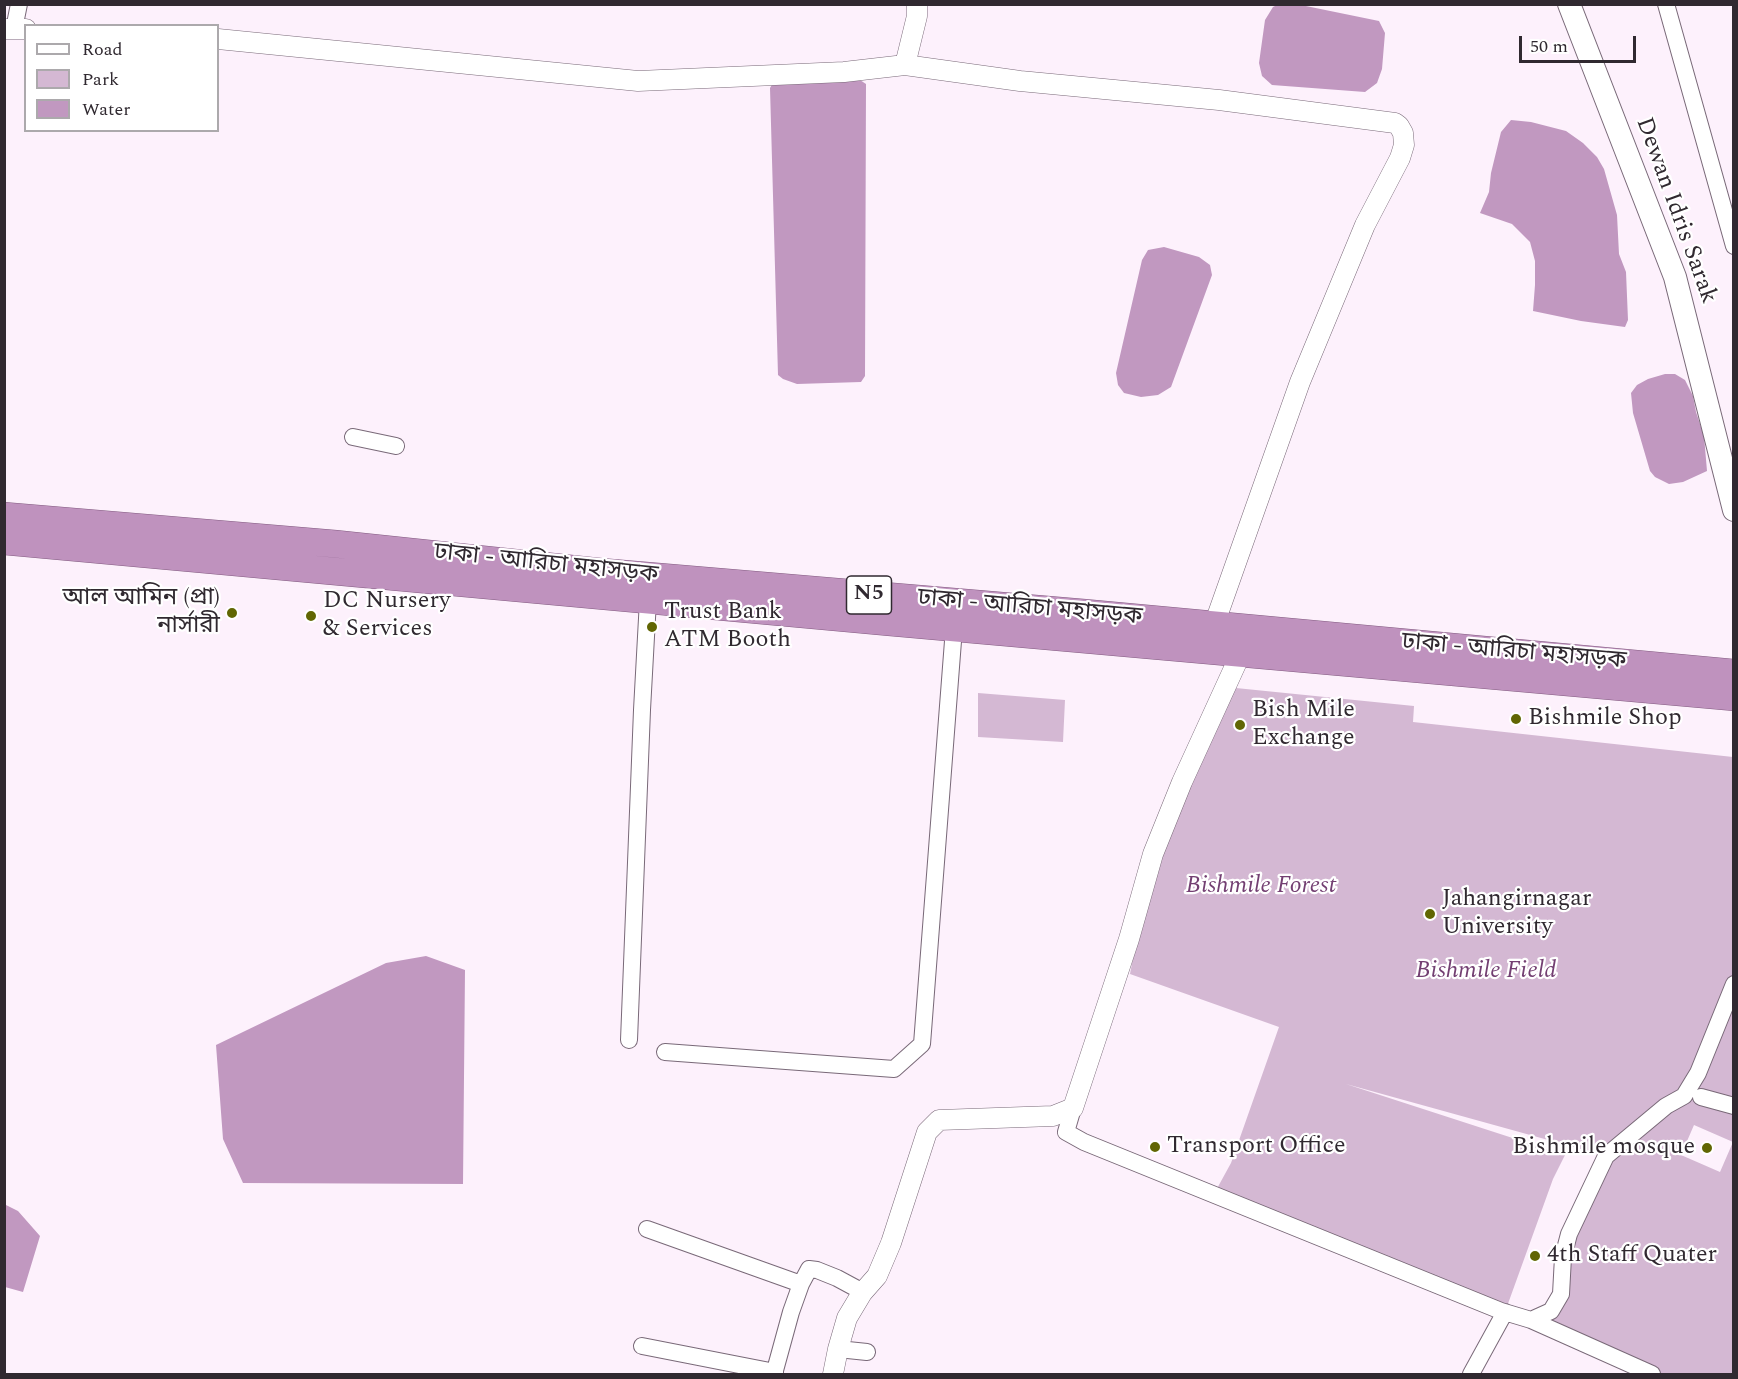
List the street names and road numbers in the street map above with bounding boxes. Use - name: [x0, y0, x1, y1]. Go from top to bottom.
- street label: Dewan Idris Sarak: [1628, 114, 1722, 308]
- street label: ঢাকা - আরিচা মহাসড়ক: [432, 539, 660, 591]
- road number: N5: [846, 576, 892, 614]
- street label: ঢাকা - আরিচা মহাসড়ক: [916, 585, 1144, 633]
- street label: ঢাকা - আরিচা মহাসড়ক: [1400, 629, 1628, 677]

